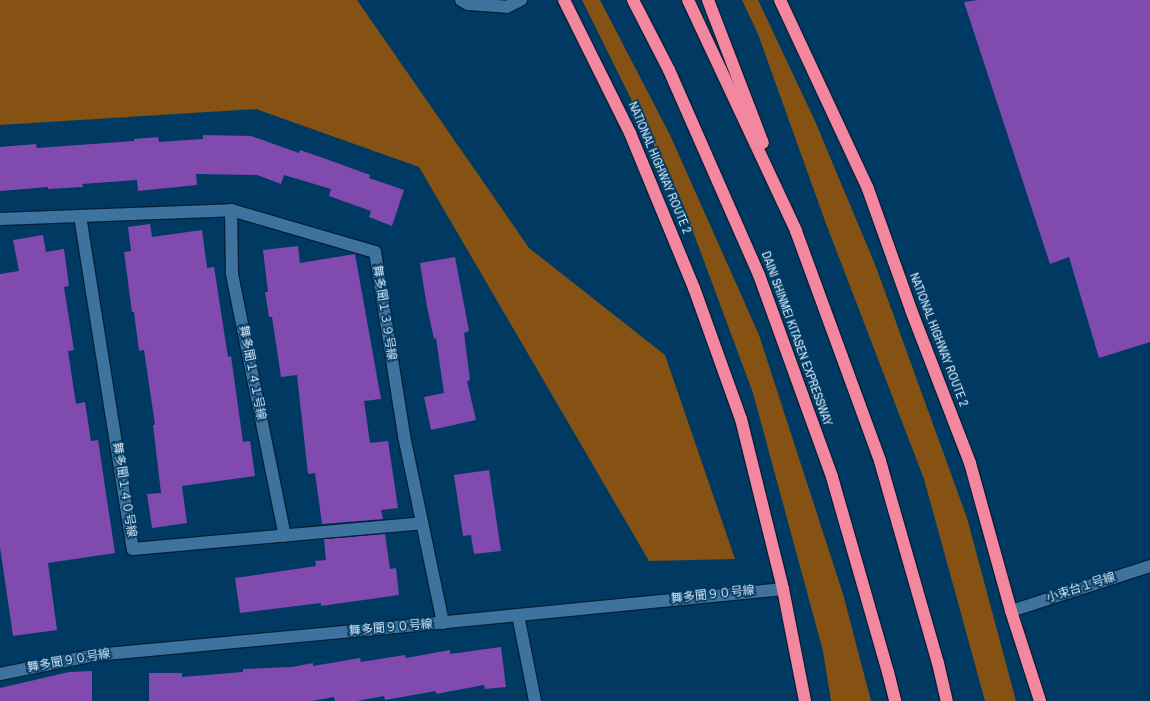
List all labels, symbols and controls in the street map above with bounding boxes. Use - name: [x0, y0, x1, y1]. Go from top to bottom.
- street label: NATIONAL HIGHWAY ROUTE 2: [625, 100, 693, 236]
- street label: DAINI SHINMEI KITASEN EXPRESSWAY: [758, 250, 834, 428]
- street label: 舞多聞１３９号線: [369, 264, 399, 362]
- street label: NATIONAL HIGHWAY ROUTE 2: [906, 271, 970, 409]
- street label: 舞多聞１４１号線: [236, 325, 268, 421]
- street label: 舞多聞１４０号線: [109, 441, 139, 539]
- street label: 小束台１号線: [1045, 570, 1117, 606]
- street label: 舞多聞９０号線: [670, 583, 756, 607]
- street label: 舞多聞９０号線: [349, 617, 433, 639]
- street label: 舞多聞９０号線: [26, 647, 112, 675]

